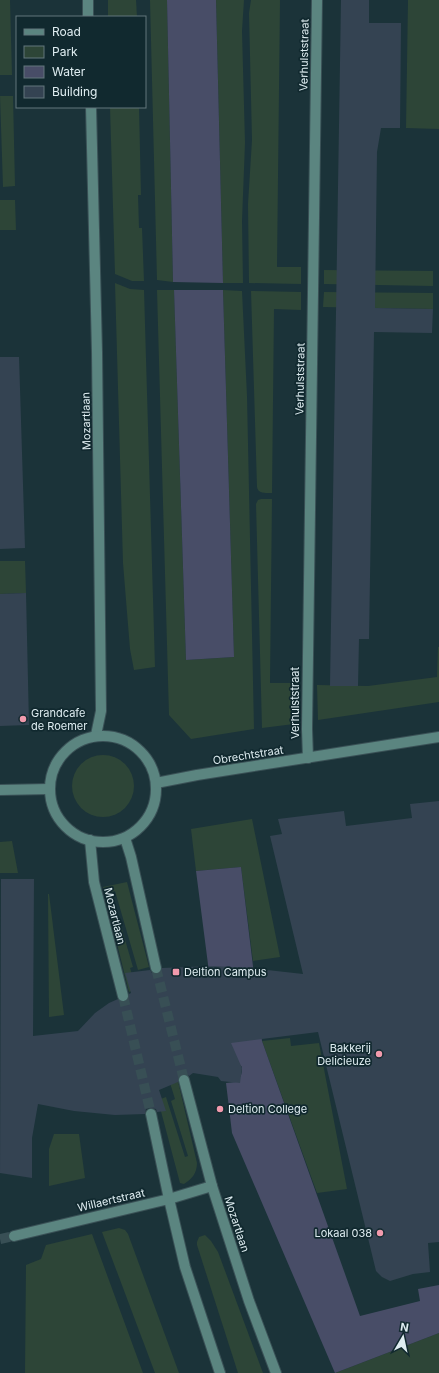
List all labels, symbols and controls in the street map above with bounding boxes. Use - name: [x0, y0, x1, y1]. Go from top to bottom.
- legend: [16, 16, 146, 108]
- street label: Verhulststraat: [296, 18, 312, 91]
- text: Road: [52, 24, 81, 39]
- text: Park: [52, 44, 78, 59]
- text: Water: [52, 64, 86, 79]
- text: Building: [52, 84, 97, 99]
- street label: Verhulststraat: [292, 342, 308, 415]
- street label: Mozartlaan: [78, 392, 94, 450]
- street label: Verhulststraat: [288, 666, 302, 739]
- place label: Grandcafe de Roemer: [31, 706, 87, 733]
- marker: Grandcafe de Roemer: [18, 714, 28, 724]
- street label: Obrechtstraat: [212, 742, 285, 767]
- street label: Mozartlaan: [101, 886, 129, 946]
- place label: Deltion Campus: [184, 965, 267, 979]
- marker: Deltion Campus: [171, 967, 181, 977]
- place label: Bakkerij Delicieuze: [317, 1041, 371, 1068]
- marker: Bakkerij Delicieuze: [374, 1049, 384, 1059]
- place label: Deltion College: [228, 1102, 307, 1116]
- marker: Deltion College: [215, 1104, 225, 1114]
- street label: Willaertstraat: [76, 1185, 146, 1215]
- street label: Mozartlaan: [221, 1194, 253, 1254]
- place label: Lokaal 038: [314, 1226, 372, 1240]
- marker: Lokaal 038: [375, 1228, 385, 1238]
- north arrow: [383, 1317, 423, 1357]
- text: N: [399, 1320, 410, 1335]

